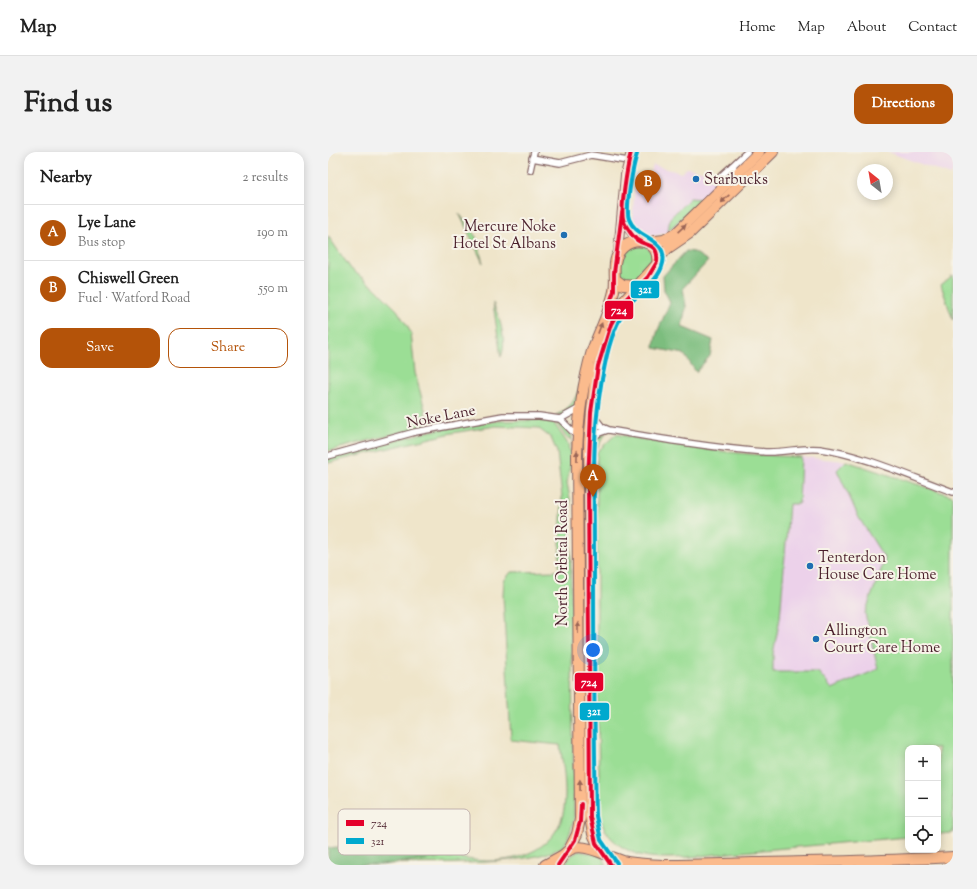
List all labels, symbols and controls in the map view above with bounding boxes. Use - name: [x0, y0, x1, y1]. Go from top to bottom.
- text: Map: [20, 14, 57, 41]
- text: Home: [739, 18, 776, 38]
- text: Map: [798, 18, 825, 38]
- text: About: [847, 18, 886, 38]
- text: Contact: [908, 18, 957, 38]
- text: Find us: [24, 84, 112, 124]
- button: Directions: [854, 84, 953, 124]
- north arrow: [857, 164, 893, 200]
- text: Nearby: [40, 166, 92, 190]
- text: 2 results: [243, 169, 288, 187]
- pin: B: [635, 170, 661, 203]
- place label: Starbucks: [704, 170, 768, 191]
- marker: Starbucks: [691, 174, 701, 184]
- one-way arrow: [720, 194, 730, 203]
- text: Lye Lane: [78, 213, 136, 234]
- place label: Mercure Noke Hotel St Albans: [453, 217, 556, 255]
- one-way arrow: [677, 223, 687, 233]
- text: A: [48, 224, 58, 242]
- text: 190 m: [257, 224, 288, 242]
- marker: Mercure Noke Hotel St Albans: [559, 230, 569, 240]
- text: Bus stop: [78, 234, 125, 252]
- text: Chiswell Green: [78, 269, 179, 290]
- text: B: [49, 280, 57, 298]
- text: 550 m: [259, 280, 288, 298]
- line badge: 321: [630, 280, 660, 299]
- text: 321: [638, 282, 652, 298]
- text: Fuel · Watford Road: [78, 290, 190, 308]
- line badge: 724: [604, 300, 634, 320]
- text: 724: [611, 303, 628, 319]
- one-way arrow: [597, 322, 603, 334]
- button: Save: [40, 328, 160, 368]
- button: Share: [168, 328, 288, 368]
- street label: Noke Lane: [405, 401, 477, 434]
- one-way arrow: [574, 449, 580, 462]
- pin: A: [580, 464, 606, 497]
- street label: North Orbital Road: [553, 499, 574, 626]
- place label: Tenterdon House Care Home: [818, 548, 937, 586]
- marker: Tenterdon House Care Home: [805, 561, 815, 571]
- one-way arrow: [575, 621, 581, 634]
- place label: Allington Court Care Home: [824, 621, 940, 659]
- marker: Allington Court Care Home: [811, 634, 821, 644]
- your location: [583, 640, 603, 660]
- line badge: 724: [574, 672, 604, 692]
- text: 724: [581, 675, 598, 691]
- line badge: 321: [579, 702, 610, 721]
- text: 321: [587, 704, 601, 720]
- map controls: [905, 745, 941, 853]
- button: +: [905, 745, 941, 781]
- one-way arrow: [577, 779, 583, 792]
- button: −: [905, 781, 941, 817]
- legend: [338, 809, 470, 855]
- text: 724: [371, 816, 388, 832]
- button: locate: [905, 817, 941, 853]
- text: 321: [371, 834, 385, 850]

